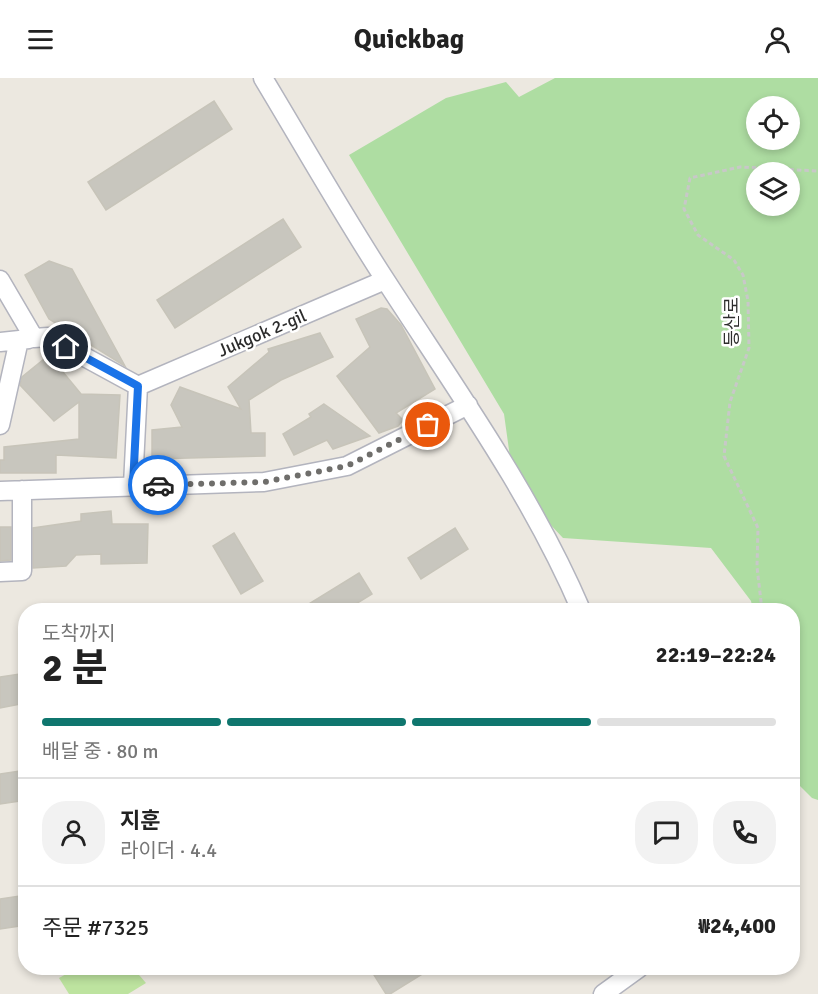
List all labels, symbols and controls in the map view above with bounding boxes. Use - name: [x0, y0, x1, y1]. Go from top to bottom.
- icon: menu: [24, 23, 57, 56]
- text: Quickbag: [354, 23, 464, 56]
- icon: person: [761, 23, 794, 56]
- map controls: [746, 96, 800, 216]
- button: locate: [746, 96, 800, 150]
- button: layers: [746, 162, 800, 216]
- street label: 등산로: [721, 297, 743, 347]
- street label: Jukgok 2-gil: [214, 304, 310, 362]
- pin: [40, 321, 91, 372]
- icon: home: [49, 330, 82, 363]
- pin: [402, 399, 453, 450]
- icon: bag: [411, 408, 444, 441]
- courier: [128, 455, 188, 515]
- icon: car: [142, 469, 175, 502]
- text: 도착까지: [42, 621, 116, 646]
- text: 22:19–22:24: [656, 641, 776, 668]
- text: 2 분: [42, 644, 108, 692]
- text: 배달 중 · 80 m: [42, 739, 158, 764]
- button: person: [42, 801, 105, 864]
- button: chat: [635, 801, 698, 864]
- button: phone: [713, 801, 776, 864]
- text: 지훈: [120, 807, 160, 834]
- text: 라이더 · 4.4: [120, 838, 217, 863]
- text: ₩24,400: [698, 912, 776, 939]
- text: 주문 #7325: [42, 914, 149, 941]

